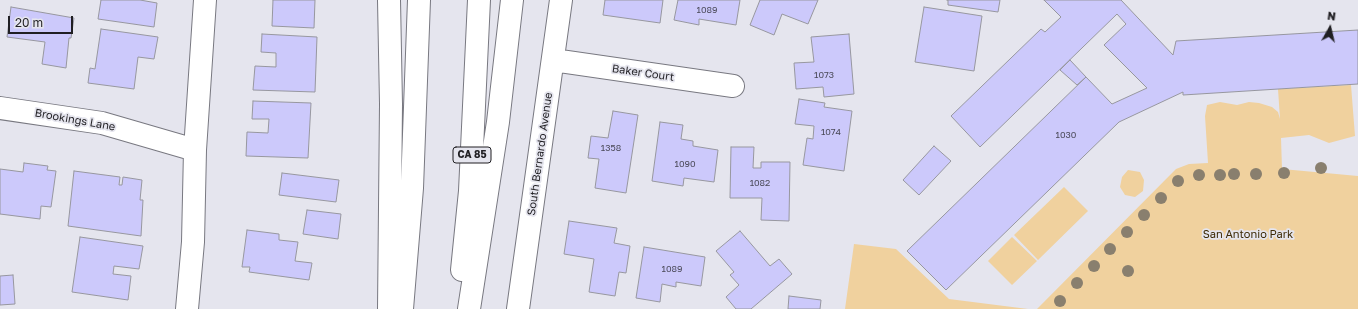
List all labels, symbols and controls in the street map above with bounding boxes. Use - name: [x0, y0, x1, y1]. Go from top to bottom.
- house number: 1089: [697, 5, 717, 15]
- scale bar: [10, 8, 75, 34]
- north arrow: [1310, 8, 1350, 48]
- text: N: [1327, 9, 1337, 23]
- text: 20 m: [15, 15, 43, 30]
- street label: Baker Court: [611, 62, 675, 84]
- house number: 1073: [814, 70, 834, 80]
- street label: South Bernardo Avenue: [525, 92, 555, 216]
- street label: Brookings Lane: [34, 106, 116, 134]
- house number: 1074: [821, 127, 841, 137]
- house number: 1030: [1056, 130, 1076, 140]
- house number: 1358: [601, 143, 621, 153]
- road number: CA 85: [453, 147, 491, 163]
- house number: 1090: [675, 159, 695, 169]
- house number: 1082: [750, 178, 770, 188]
- park label: San Antonio Park: [1203, 228, 1293, 242]
- house number: 1089: [662, 264, 682, 274]

